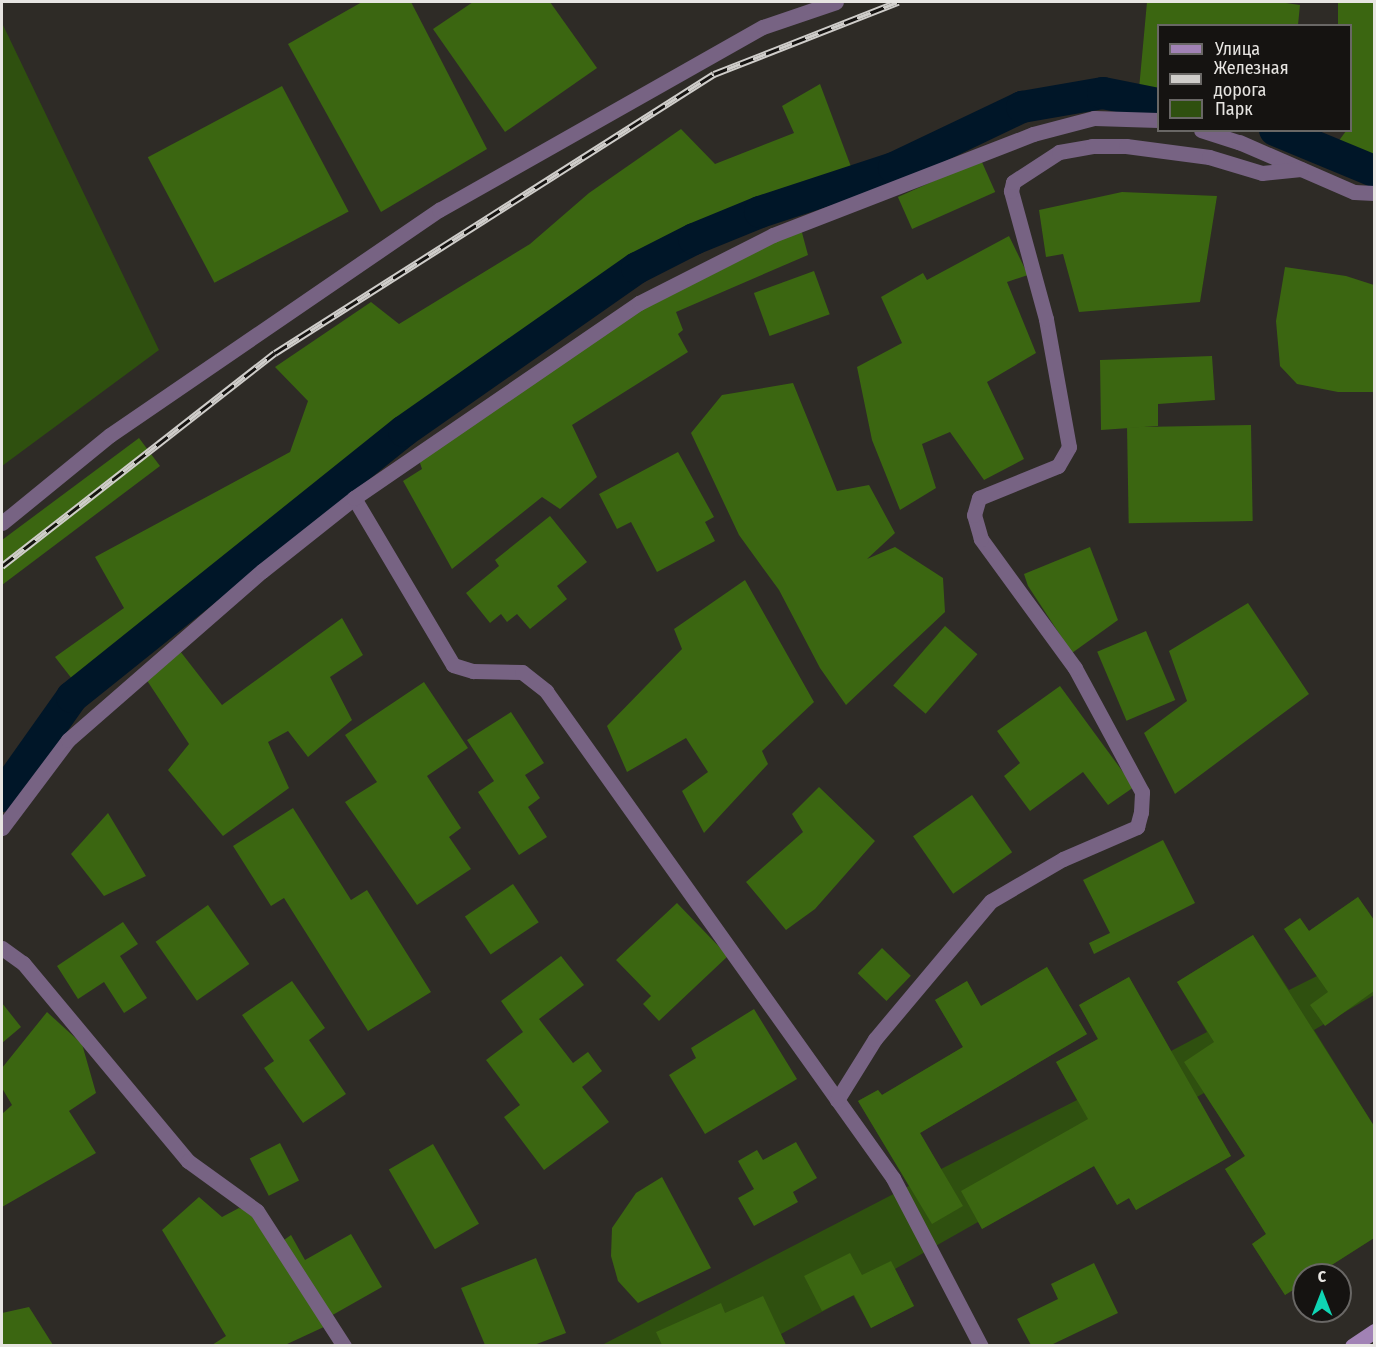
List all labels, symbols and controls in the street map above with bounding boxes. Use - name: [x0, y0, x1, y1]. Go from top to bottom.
- legend: [1157, 24, 1352, 132]
- text: Улица: [1215, 38, 1260, 60]
- text: Железная дорога: [1214, 57, 1289, 101]
- text: Парк: [1215, 98, 1253, 120]
- north arrow: [1292, 1263, 1352, 1323]
- text: С: [1318, 1267, 1326, 1286]

